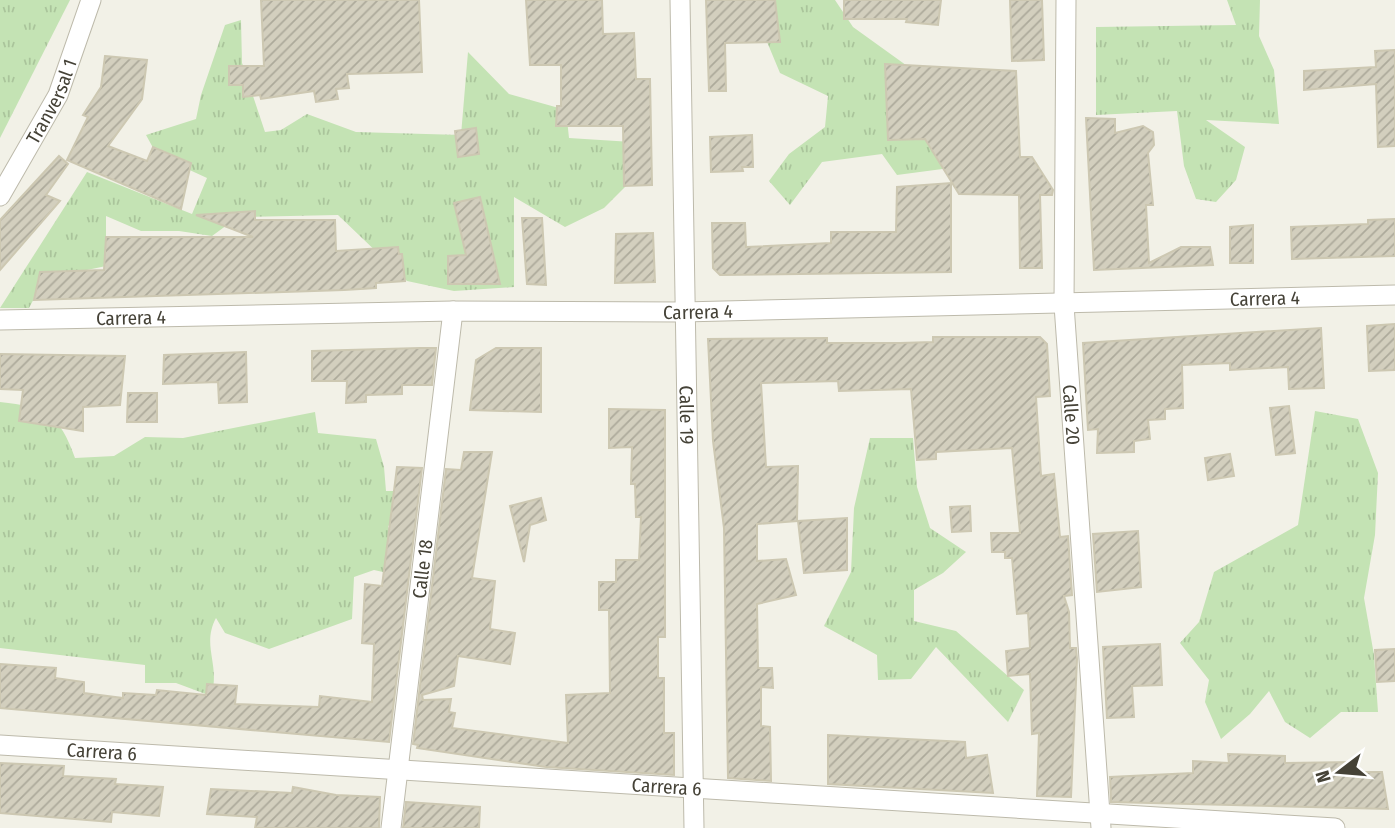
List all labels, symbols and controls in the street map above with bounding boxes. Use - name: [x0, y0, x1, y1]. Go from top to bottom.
- street label: Tranversal 1: [21, 56, 82, 148]
- street label: Carrera 4: [1230, 286, 1300, 311]
- street label: Carrera 4: [663, 300, 733, 324]
- street label: Carrera 4: [96, 306, 166, 330]
- street label: Calle 20: [1058, 384, 1085, 446]
- street label: Calle 19: [675, 385, 699, 445]
- street label: Calle 18: [408, 538, 438, 600]
- north arrow: [1304, 737, 1374, 807]
- street label: Carrera 6: [66, 738, 138, 765]
- text: N: [1311, 768, 1336, 785]
- street label: Carrera 6: [631, 773, 702, 801]

